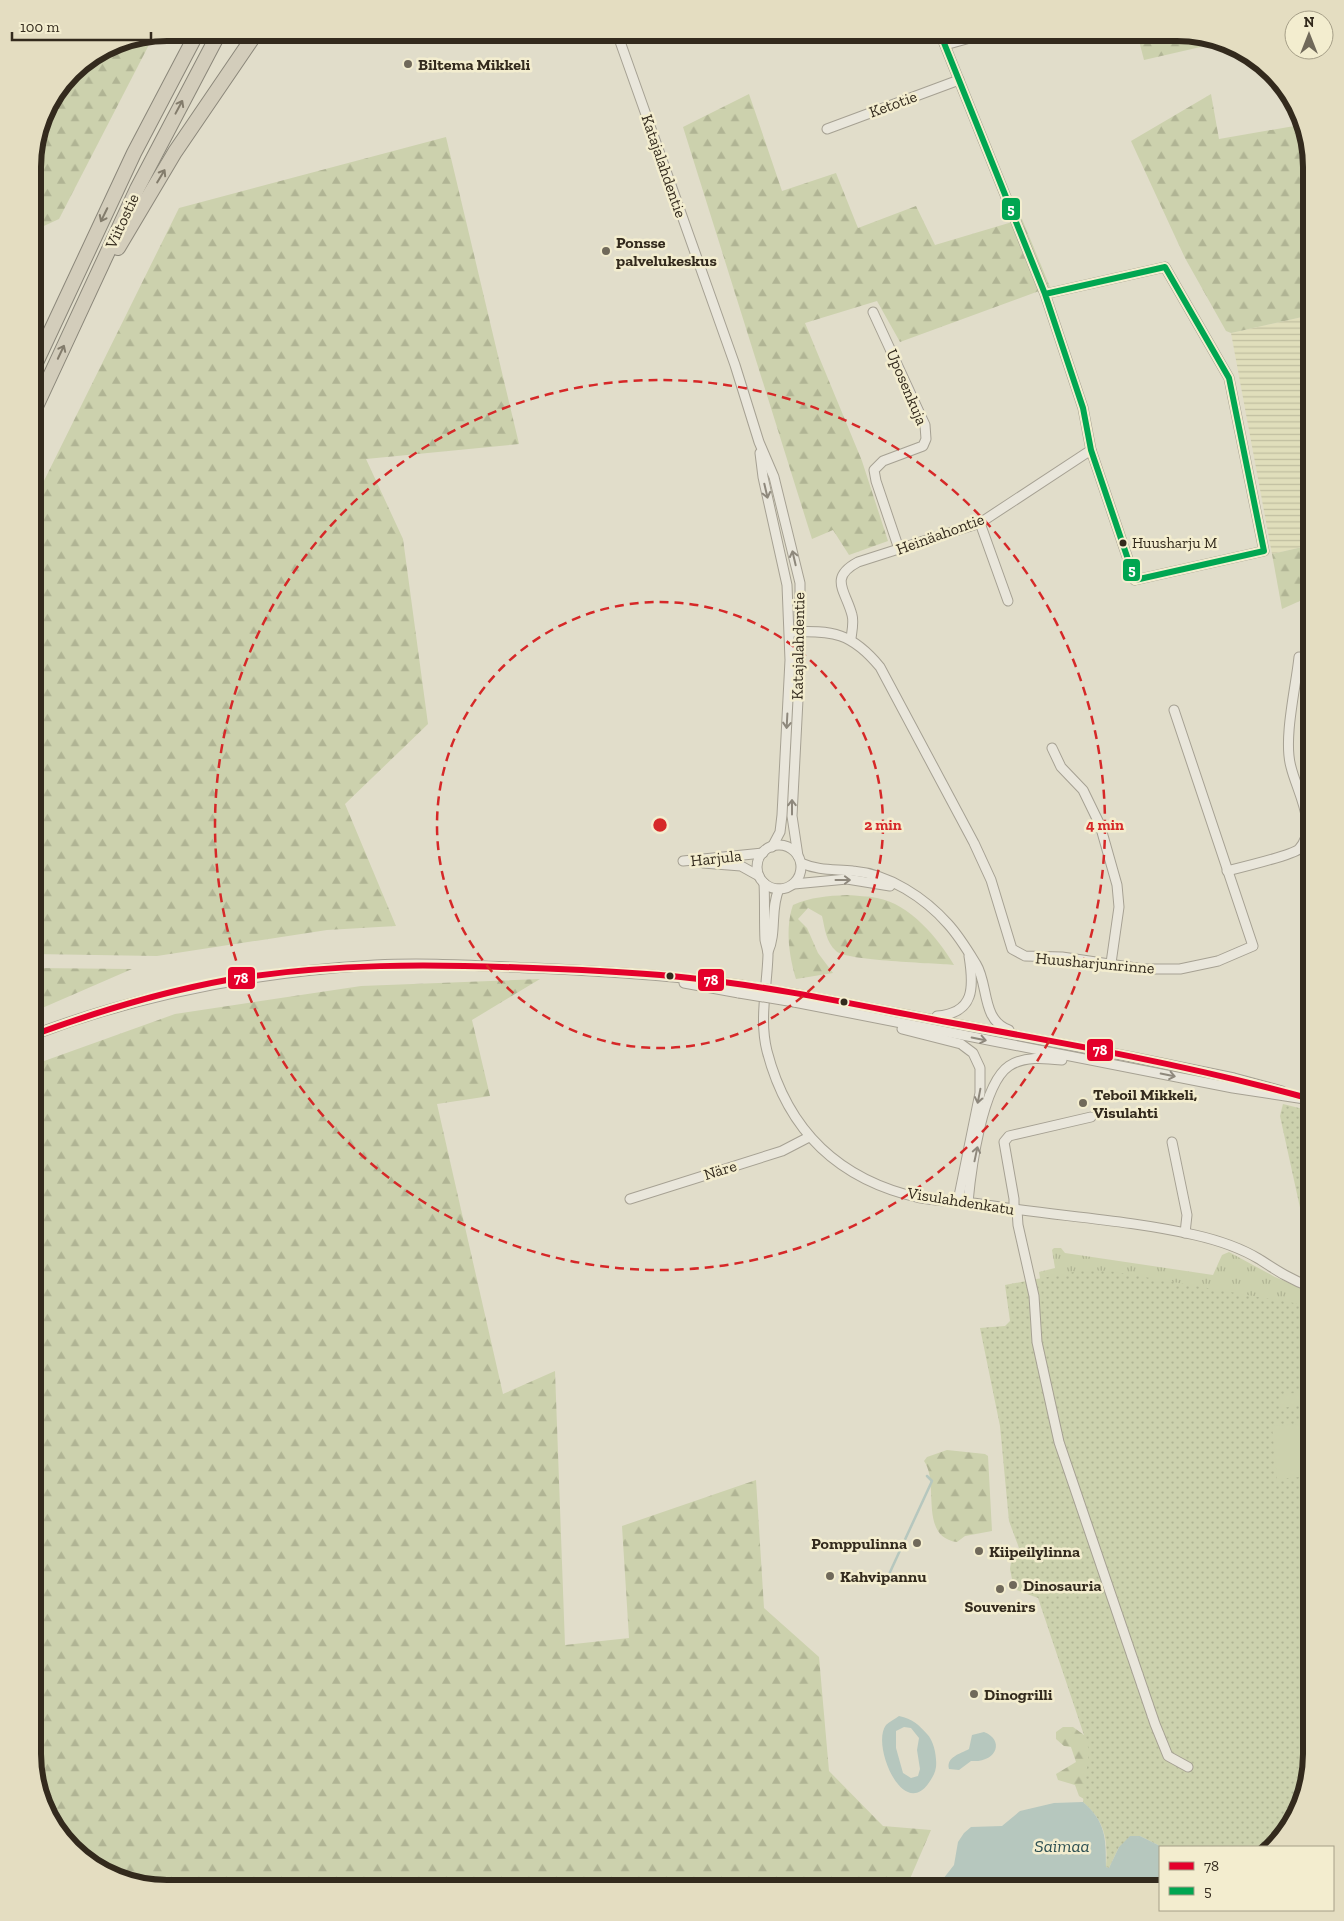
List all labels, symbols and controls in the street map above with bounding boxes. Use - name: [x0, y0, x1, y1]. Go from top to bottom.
- scale bar: [12, 10, 151, 42]
- north arrow: [1284, 10, 1334, 60]
- text: N: [1304, 14, 1315, 31]
- text: 100 m: [20, 18, 59, 36]
- place label: Biltema Mikkeli: [418, 55, 530, 74]
- marker: Biltema Mikkeli: [402, 58, 414, 70]
- street label: Ketotie: [866, 87, 920, 121]
- one-way arrow: [175, 100, 184, 115]
- street label: Katajalahdentie: [637, 112, 691, 220]
- one-way arrow: [156, 170, 166, 184]
- street label: Viitostie: [101, 191, 143, 252]
- line badge: 5: [1001, 197, 1021, 221]
- text: 5: [1007, 201, 1015, 218]
- one-way arrow: [99, 207, 108, 222]
- place label: Ponsse palvelukeskus: [616, 233, 717, 270]
- marker: Ponsse palvelukeskus: [600, 245, 612, 257]
- one-way arrow: [56, 345, 66, 360]
- street label: Uposenkuja: [882, 346, 932, 428]
- one-way arrow: [762, 482, 771, 498]
- street label: Heinäahontie: [893, 509, 987, 559]
- place label: Huusharju M: [1132, 534, 1217, 552]
- marker: Huusharju M: [1118, 538, 1128, 548]
- one-way arrow: [789, 551, 798, 567]
- line badge: 5: [1122, 558, 1141, 582]
- text: 5: [1128, 562, 1136, 579]
- street label: Katajalahdentie: [788, 592, 808, 700]
- one-way arrow: [782, 712, 791, 728]
- one-way arrow: [787, 800, 797, 816]
- centre of rings: [651, 816, 669, 834]
- text: 2 min: [864, 816, 902, 834]
- text: 4 min: [1086, 816, 1124, 834]
- street label: Harjula: [689, 846, 743, 870]
- one-way arrow: [834, 875, 850, 885]
- street label: Huusharjunrinne: [1035, 948, 1155, 978]
- line badge: 78: [227, 966, 256, 990]
- line badge: 78: [697, 968, 725, 992]
- text: 78: [234, 970, 249, 987]
- unlabelled marker: [665, 971, 675, 981]
- text: 78: [704, 972, 719, 989]
- unlabelled marker: [839, 997, 849, 1007]
- one-way arrow: [970, 1035, 986, 1045]
- line badge: 78: [1086, 1038, 1114, 1062]
- text: 78: [1093, 1042, 1108, 1059]
- one-way arrow: [1160, 1071, 1176, 1080]
- place label: Teboil Mikkeli, Visulahti: [1093, 1085, 1198, 1122]
- one-way arrow: [974, 1087, 983, 1103]
- marker: Teboil Mikkeli, Visulahti: [1077, 1097, 1089, 1109]
- one-way arrow: [971, 1147, 981, 1163]
- street label: Näre: [701, 1156, 739, 1184]
- street label: Visulahdenkatu: [905, 1183, 1016, 1219]
- place label: Pomppulinna: [811, 1534, 907, 1553]
- marker: Pomppulinna: [911, 1537, 923, 1549]
- place label: Kiipeilylinna: [989, 1542, 1080, 1561]
- marker: Kiipeilylinna: [973, 1545, 985, 1557]
- place label: Kahvipannu: [840, 1567, 927, 1586]
- marker: Kahvipannu: [824, 1570, 836, 1582]
- place label: Dinosauria: [1023, 1576, 1102, 1595]
- marker: Dinosauria: [1007, 1579, 1019, 1591]
- marker: Souvenirs: [994, 1583, 1006, 1595]
- place label: Souvenirs: [965, 1597, 1035, 1616]
- place label: Dinogrilli: [984, 1685, 1053, 1704]
- marker: Dinogrilli: [968, 1688, 980, 1700]
- water label: Saimaa: [1034, 1835, 1090, 1857]
- legend: [1159, 1846, 1334, 1911]
- text: 78: [1204, 1857, 1219, 1875]
- text: 5: [1204, 1882, 1212, 1900]

